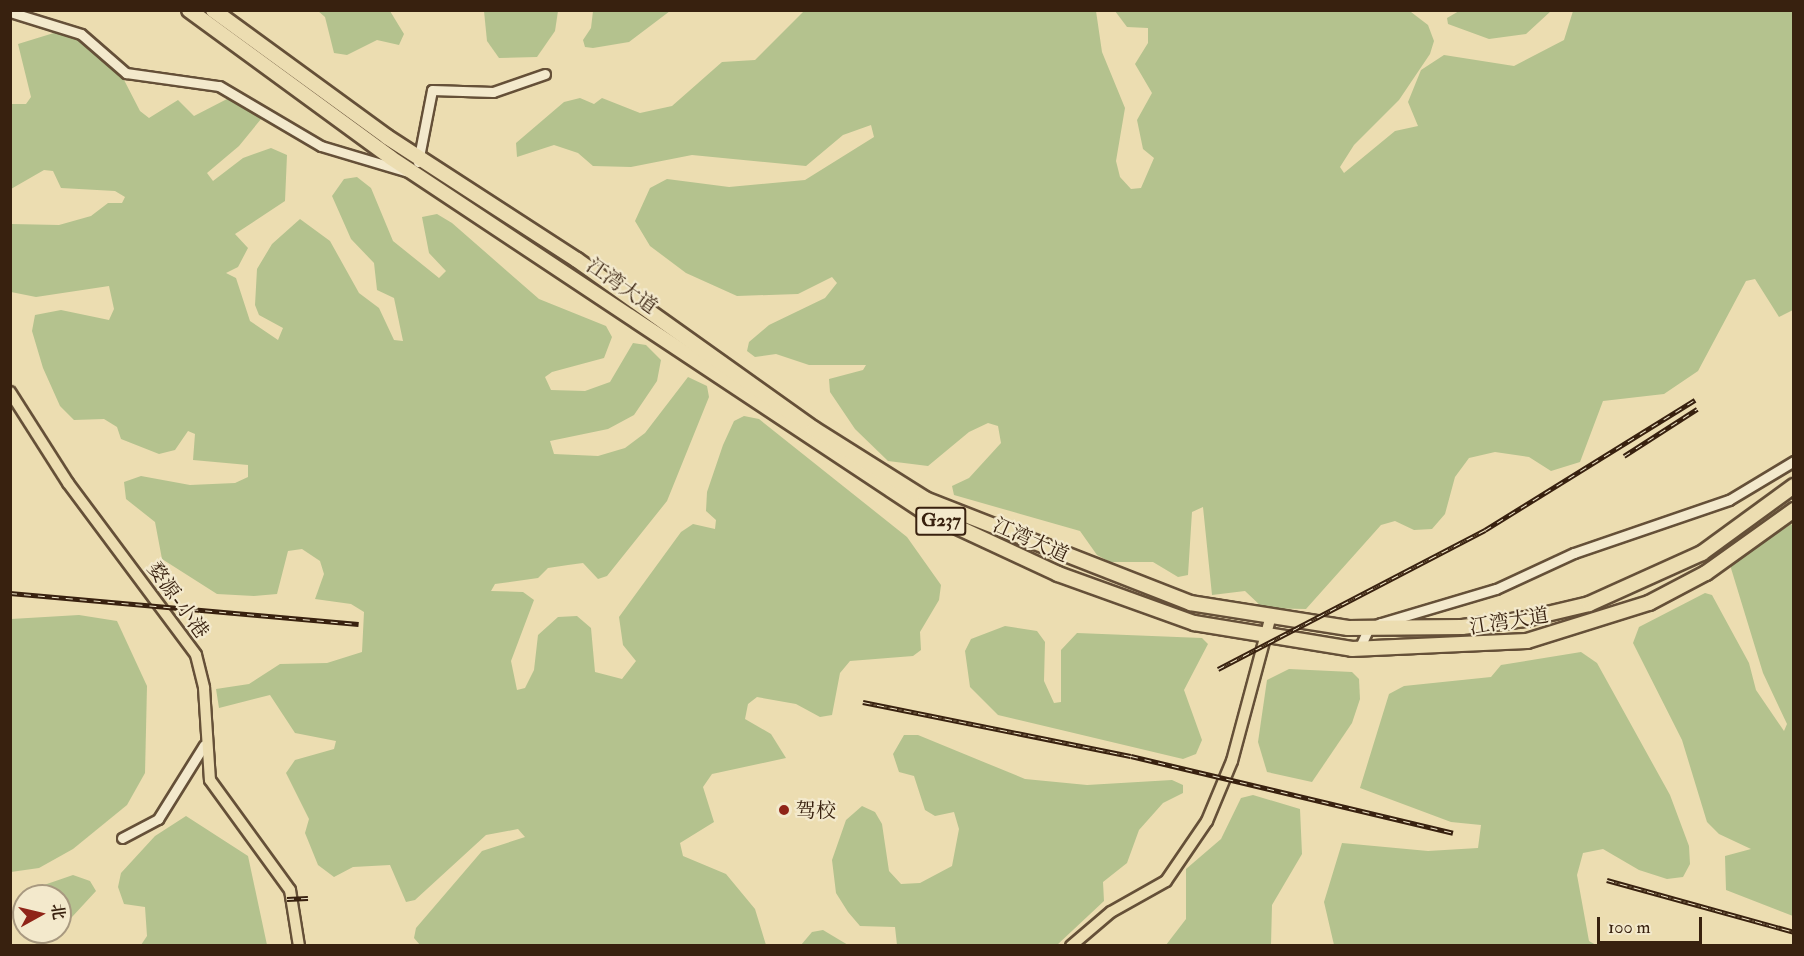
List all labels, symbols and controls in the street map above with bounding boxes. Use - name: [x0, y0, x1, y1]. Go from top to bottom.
- street label: 江湾大道: [582, 253, 662, 319]
- road number: G237: [914, 506, 968, 536]
- street label: 江湾大道: [990, 513, 1072, 567]
- street label: 婺源-小港: [142, 557, 214, 643]
- street label: 江湾大道: [1468, 603, 1550, 639]
- place label: 驾校: [796, 798, 836, 822]
- marker: 驾校: [777, 803, 791, 817]
- north arrow: [12, 884, 72, 944]
- text: 北: [47, 902, 69, 921]
- scale bar: [1600, 905, 1705, 943]
- text: 100 m: [1608, 916, 1651, 939]

